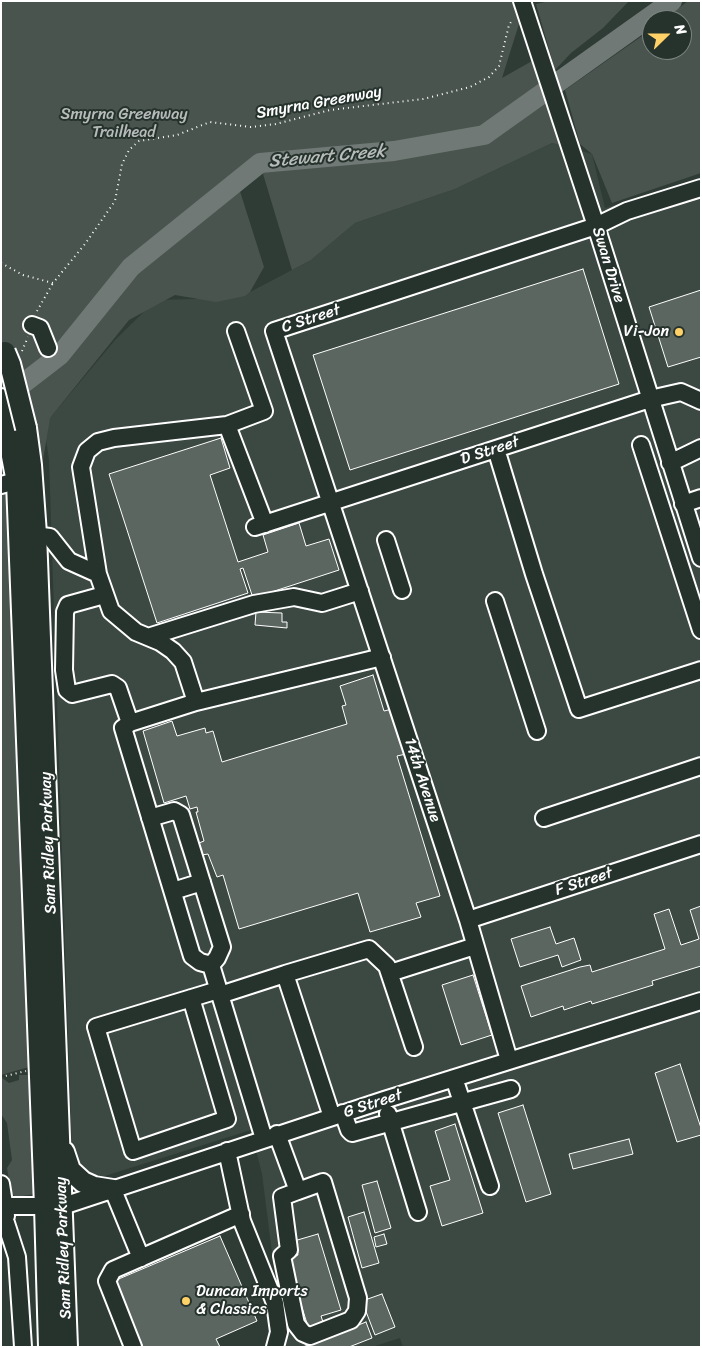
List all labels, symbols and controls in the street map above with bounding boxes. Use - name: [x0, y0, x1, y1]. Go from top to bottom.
- north arrow: [642, 10, 692, 60]
- text: N: [667, 20, 694, 39]
- street label: Smyrna Greenway: [255, 83, 383, 123]
- park label: Smyrna Greenway Trailhead: [60, 105, 188, 143]
- water label: Stewart Creek: [268, 141, 386, 173]
- street label: Swan Drive: [587, 225, 629, 305]
- street label: C Street: [279, 301, 343, 337]
- place label: Vi-Jon: [623, 322, 669, 342]
- marker: Vi-Jon: [673, 326, 685, 338]
- street label: D Street: [458, 433, 522, 469]
- street label: 14th Avenue: [399, 735, 445, 825]
- street label: Sam Ridley Parkway: [37, 772, 61, 914]
- street label: F Street: [553, 864, 615, 900]
- street label: G Street: [341, 1086, 405, 1122]
- street label: Sam Ridley Parkway: [52, 1177, 76, 1319]
- place label: Duncan Imports & Classics: [196, 1282, 308, 1320]
- marker: Duncan Imports & Classics: [180, 1295, 192, 1307]

